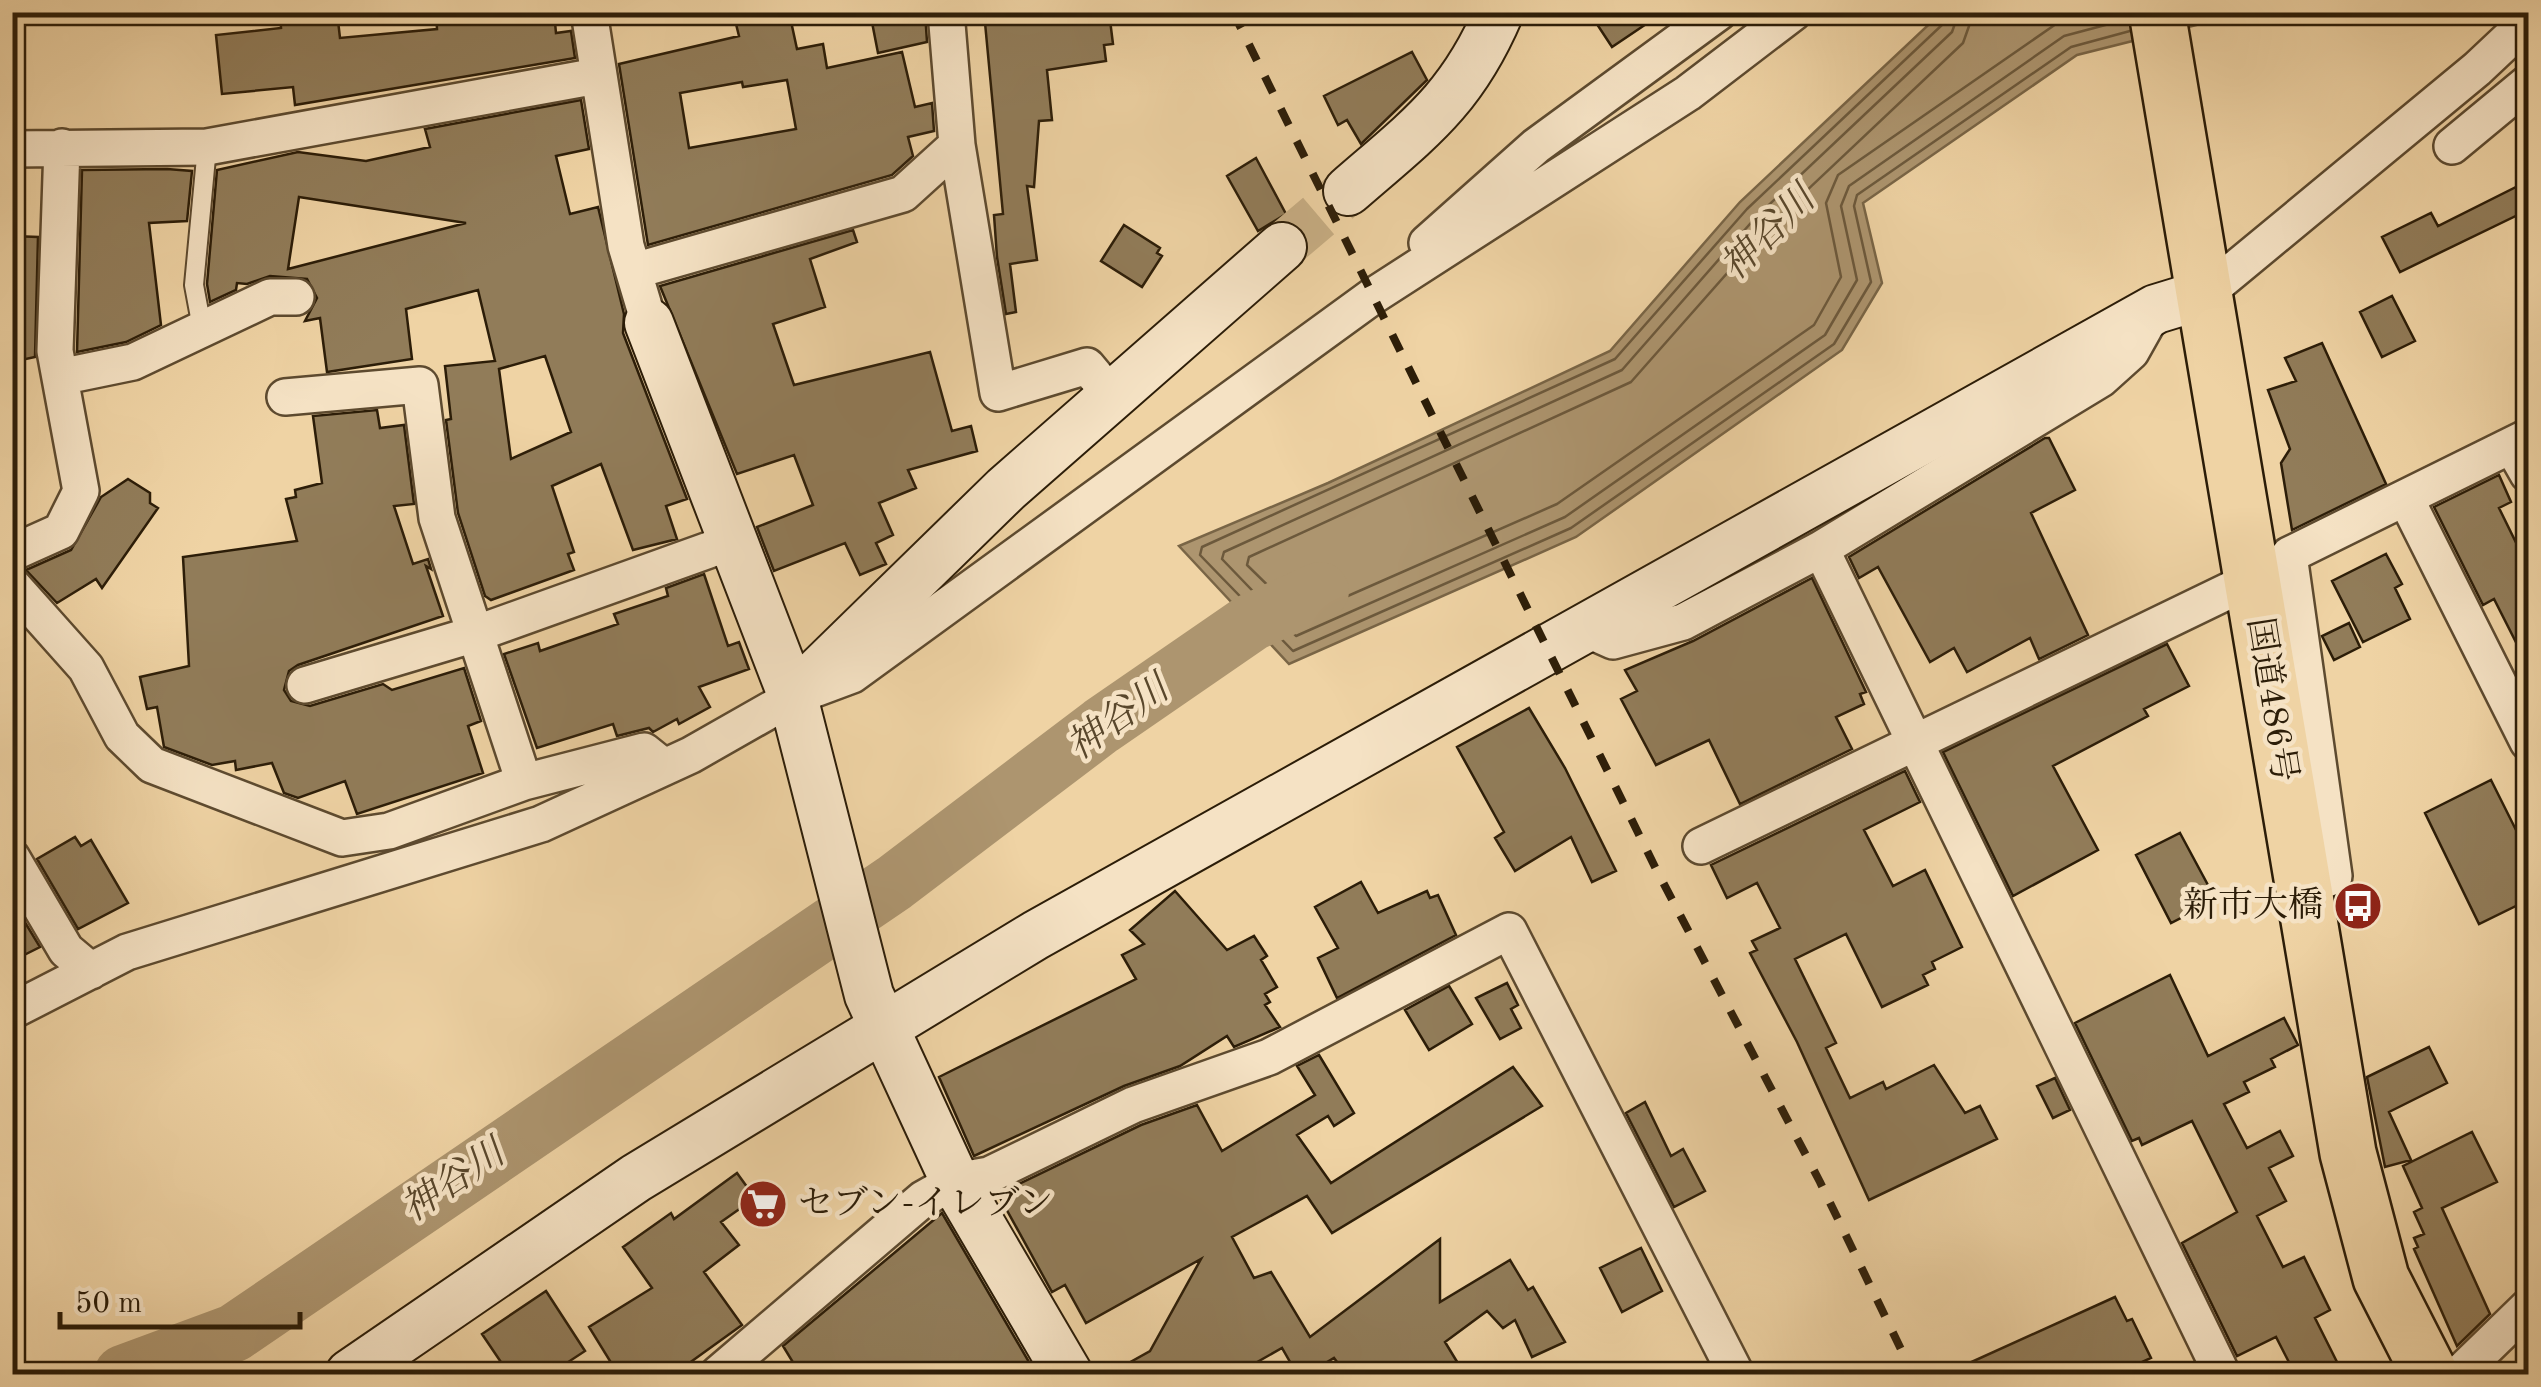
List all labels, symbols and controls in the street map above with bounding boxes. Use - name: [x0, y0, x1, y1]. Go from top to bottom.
- water label: 神谷川: [1713, 175, 1826, 288]
- street label: 国道486号: [2241, 615, 2304, 785]
- water label: 神谷川: [1060, 665, 1180, 768]
- bus stop icon: 新市大橋: [2332, 880, 2384, 932]
- place label: 新市大橋: [2183, 886, 2323, 924]
- water label: 神谷川: [394, 1130, 515, 1230]
- supermarket icon: セブン-イレブン: [737, 1178, 789, 1230]
- place label: セブン-イレブン: [798, 1185, 1053, 1222]
- scale bar: [60, 1267, 300, 1329]
- text: 50 m: [75, 1289, 142, 1319]

